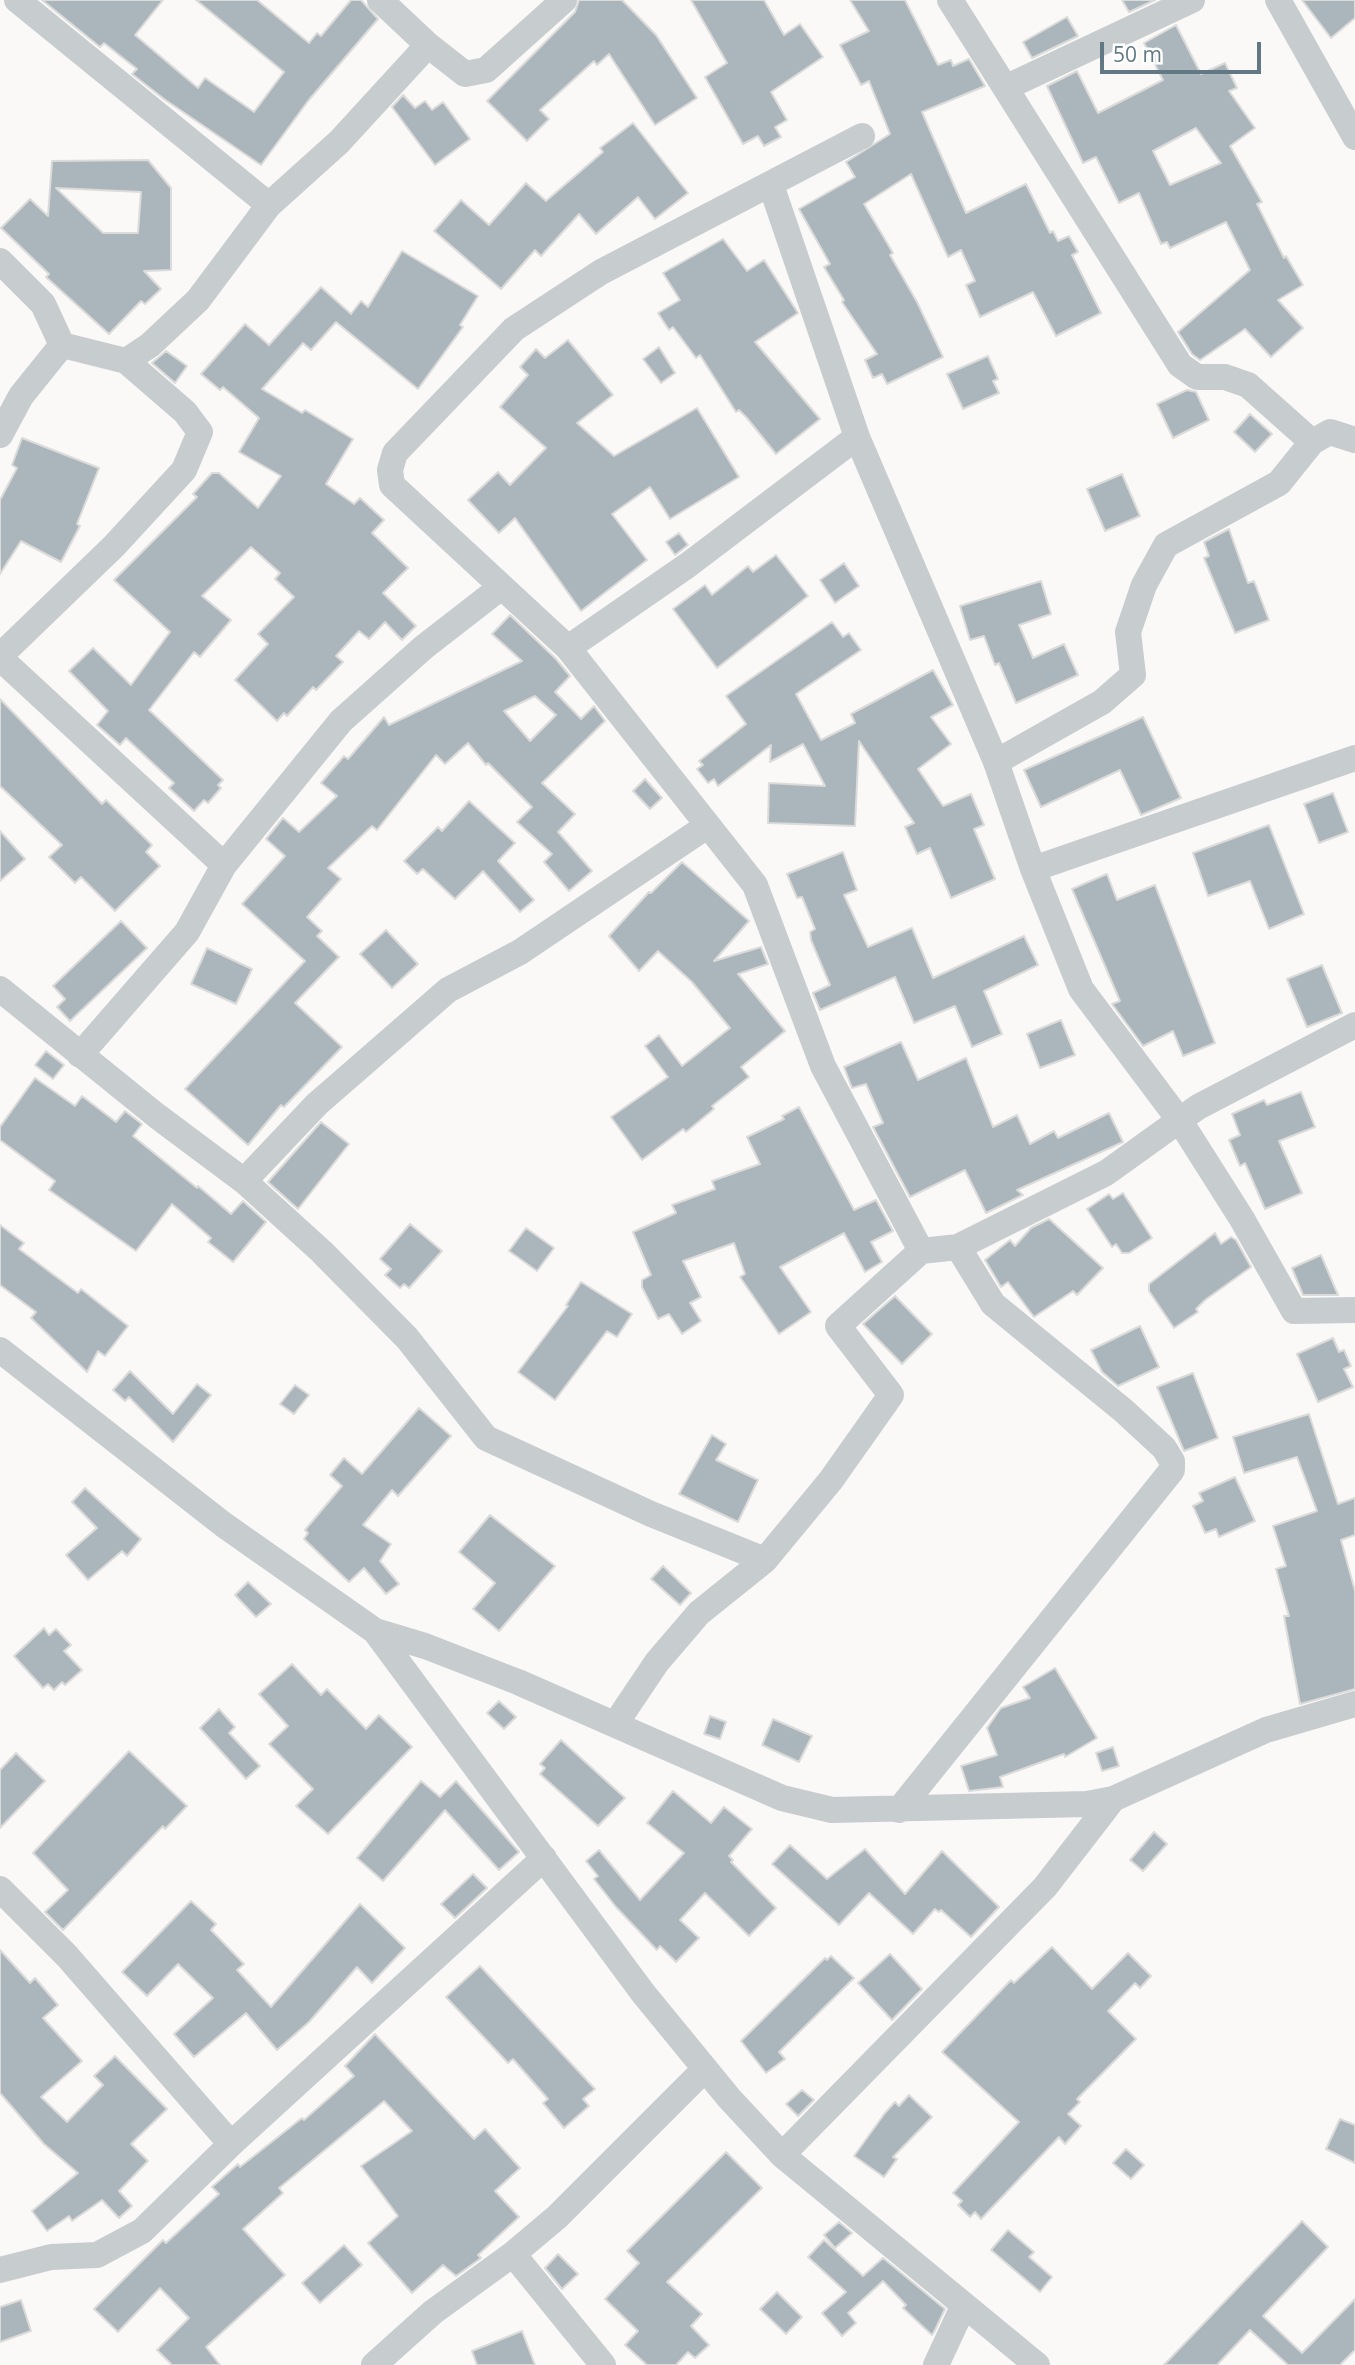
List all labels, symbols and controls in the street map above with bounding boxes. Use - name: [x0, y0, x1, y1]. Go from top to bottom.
- scale bar: [1103, 28, 1264, 72]
- text: 50 m: [1113, 40, 1162, 68]

